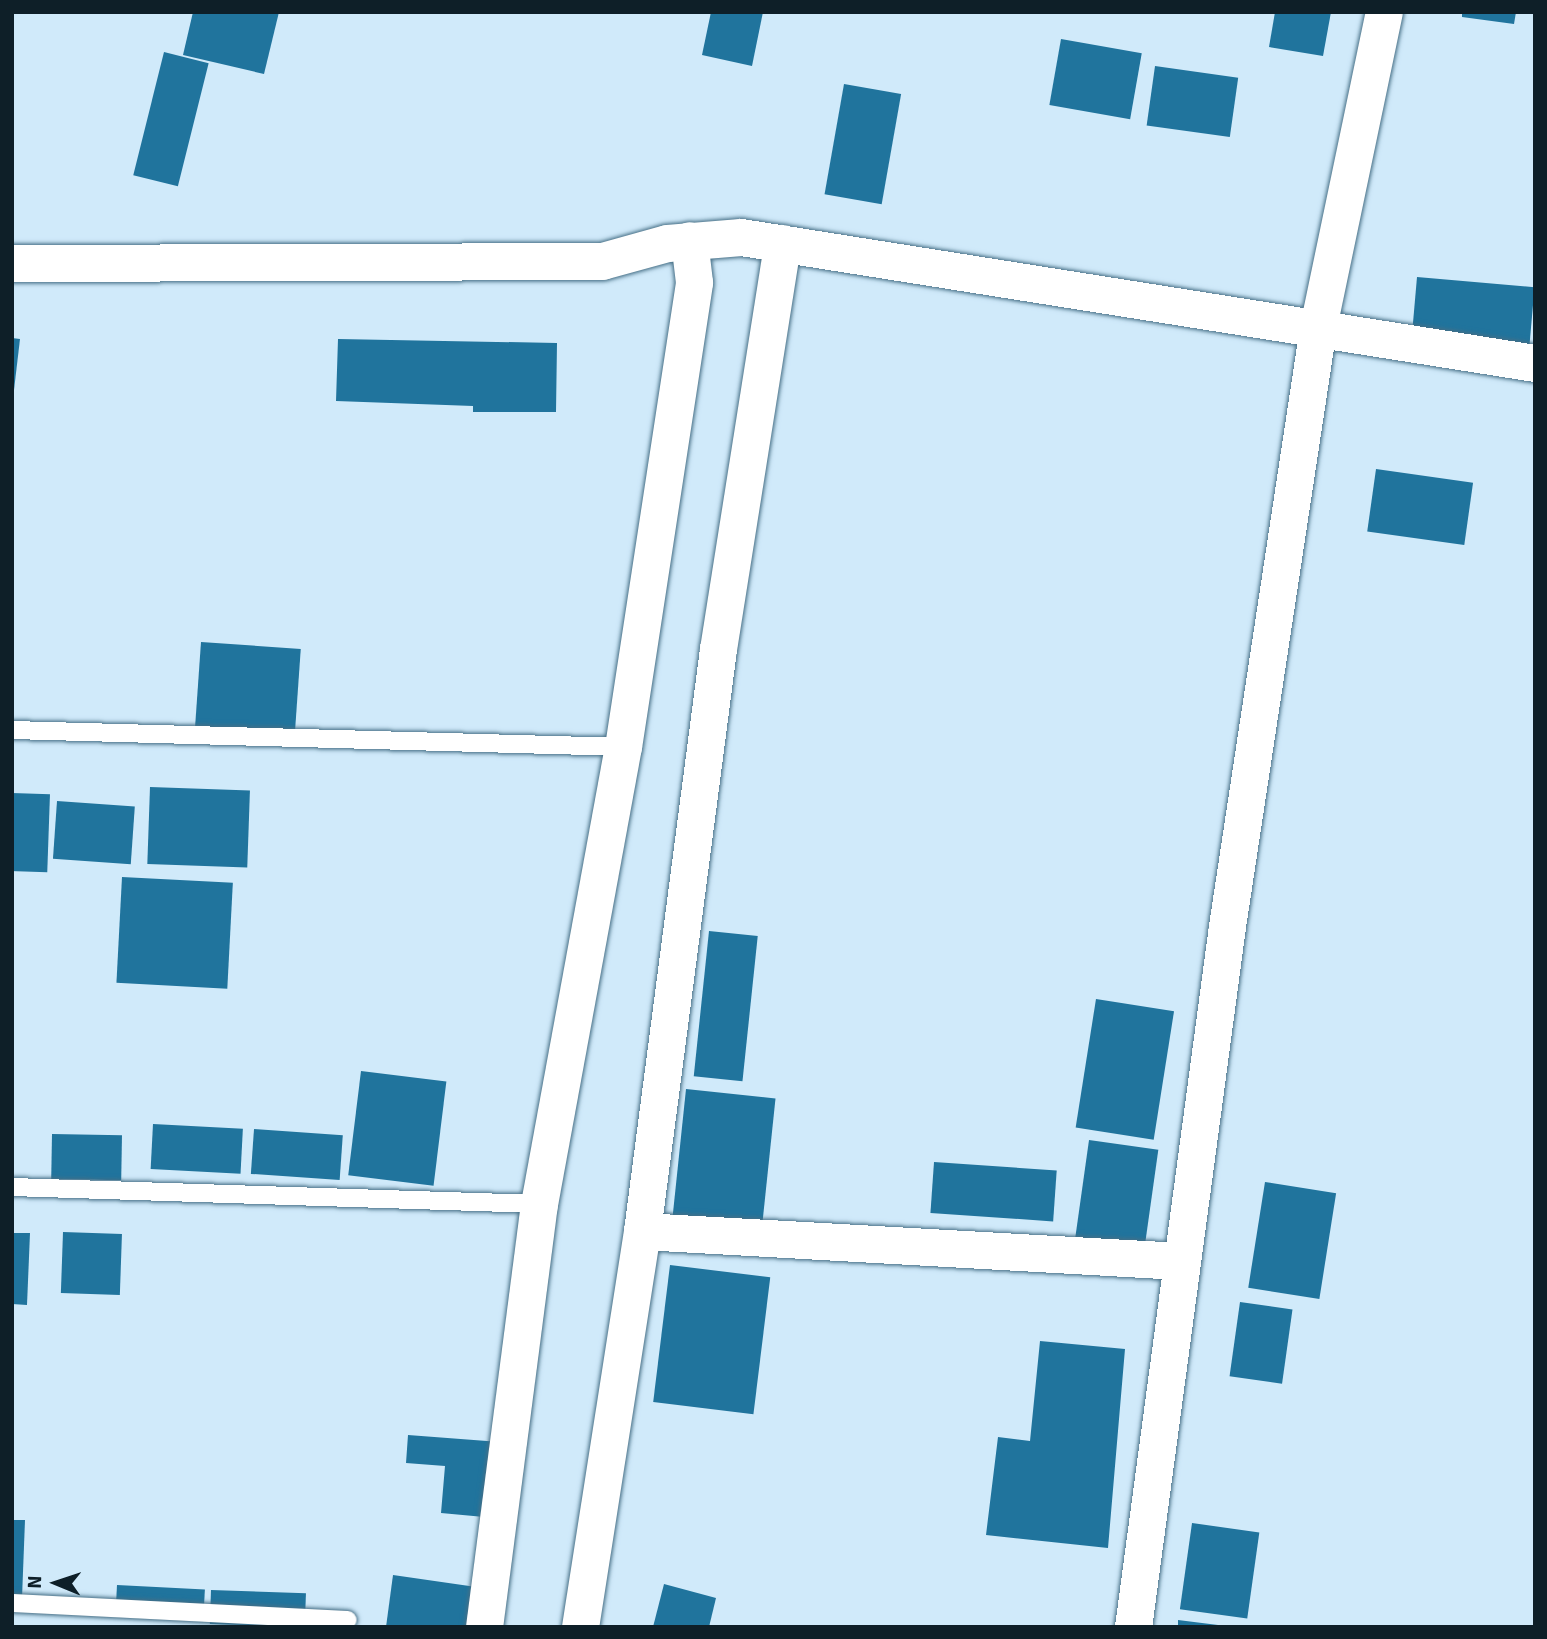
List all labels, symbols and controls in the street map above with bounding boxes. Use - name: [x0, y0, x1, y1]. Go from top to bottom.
- north arrow: [21, 1548, 91, 1618]
- text: N: [23, 1575, 47, 1589]

